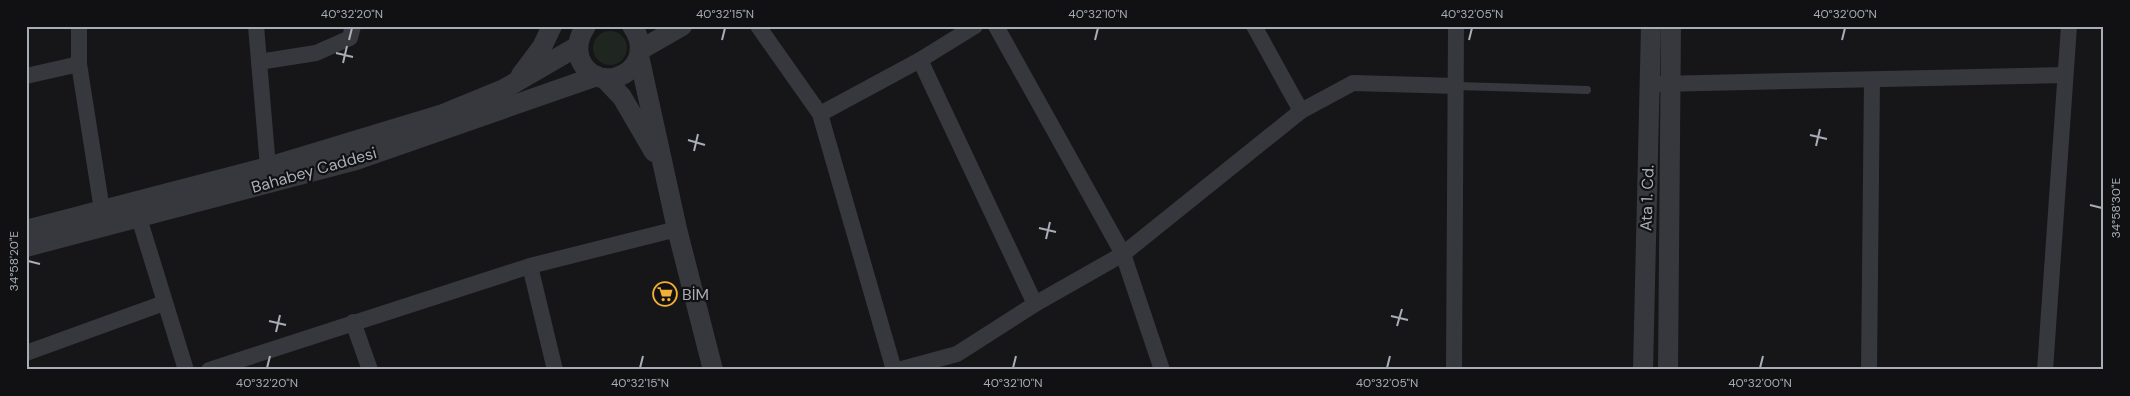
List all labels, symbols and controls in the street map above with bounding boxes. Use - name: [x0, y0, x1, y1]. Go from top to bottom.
- text: 40°32'20"N: [321, 6, 383, 22]
- text: 40°32'15"N: [696, 6, 754, 22]
- text: 40°32'10"N: [1068, 6, 1128, 22]
- text: 40°32'05"N: [1441, 6, 1503, 22]
- text: 40°32'00"N: [1813, 6, 1877, 22]
- street label: Bahabey Caddesi: [249, 142, 379, 198]
- street label: Ata 1. Cd.: [1635, 165, 1659, 231]
- text: 34°58'30"E: [2108, 177, 2124, 238]
- text: 34°58'20"E: [6, 231, 22, 291]
- supermarket icon: BİM: [652, 281, 678, 307]
- place label: BİM: [682, 284, 709, 305]
- text: 40°32'20"N: [236, 375, 298, 391]
- text: 40°32'15"N: [611, 375, 669, 391]
- text: 40°32'10"N: [983, 375, 1043, 391]
- text: 40°32'05"N: [1356, 375, 1418, 391]
- text: 40°32'00"N: [1728, 375, 1792, 391]

